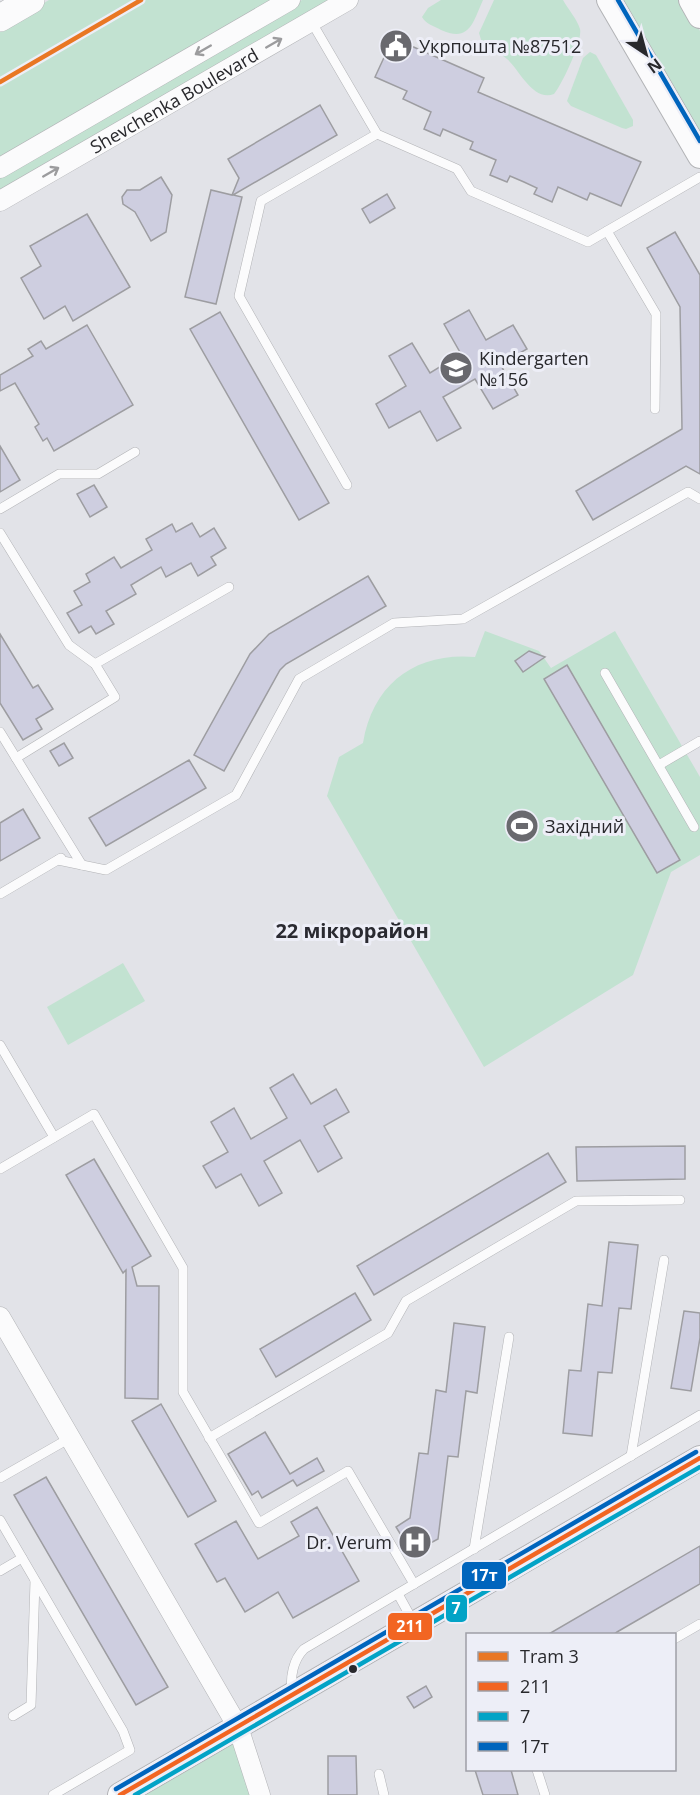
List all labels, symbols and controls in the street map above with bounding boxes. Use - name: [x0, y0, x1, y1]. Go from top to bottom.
- north arrow: [616, 24, 676, 84]
- public building icon: Укрпошта №87512: [378, 28, 414, 64]
- place label: Укрпошта №87512: [419, 34, 581, 58]
- one-way arrow: [265, 37, 282, 49]
- street label: Shevchenka Boulevard: [86, 42, 263, 159]
- one-way arrow: [195, 45, 212, 57]
- text: N: [643, 53, 667, 79]
- one-way arrow: [42, 166, 59, 178]
- place label: Kindergarten №156: [479, 346, 589, 391]
- school or university icon: Kindergarten №156: [438, 350, 474, 386]
- sports icon: Західний: [504, 808, 540, 844]
- place label: Західний: [545, 814, 624, 838]
- district label: 22 мікрорайон: [275, 917, 429, 944]
- hospital icon: Dr. Verum: [397, 1524, 433, 1560]
- place label: Dr. Verum: [306, 1530, 392, 1554]
- line badge: 17т: [461, 1561, 507, 1590]
- text: 17т: [470, 1564, 498, 1586]
- line badge: 7: [445, 1594, 468, 1623]
- text: 7: [451, 1597, 461, 1619]
- line badge: 211: [387, 1612, 433, 1641]
- text: 211: [396, 1615, 424, 1637]
- legend: [466, 1633, 676, 1771]
- text: Tram 3: [520, 1644, 579, 1668]
- unlabelled marker: [347, 1663, 359, 1675]
- text: 211: [520, 1674, 551, 1698]
- text: 7: [520, 1704, 530, 1728]
- text: 17т: [520, 1734, 550, 1758]

